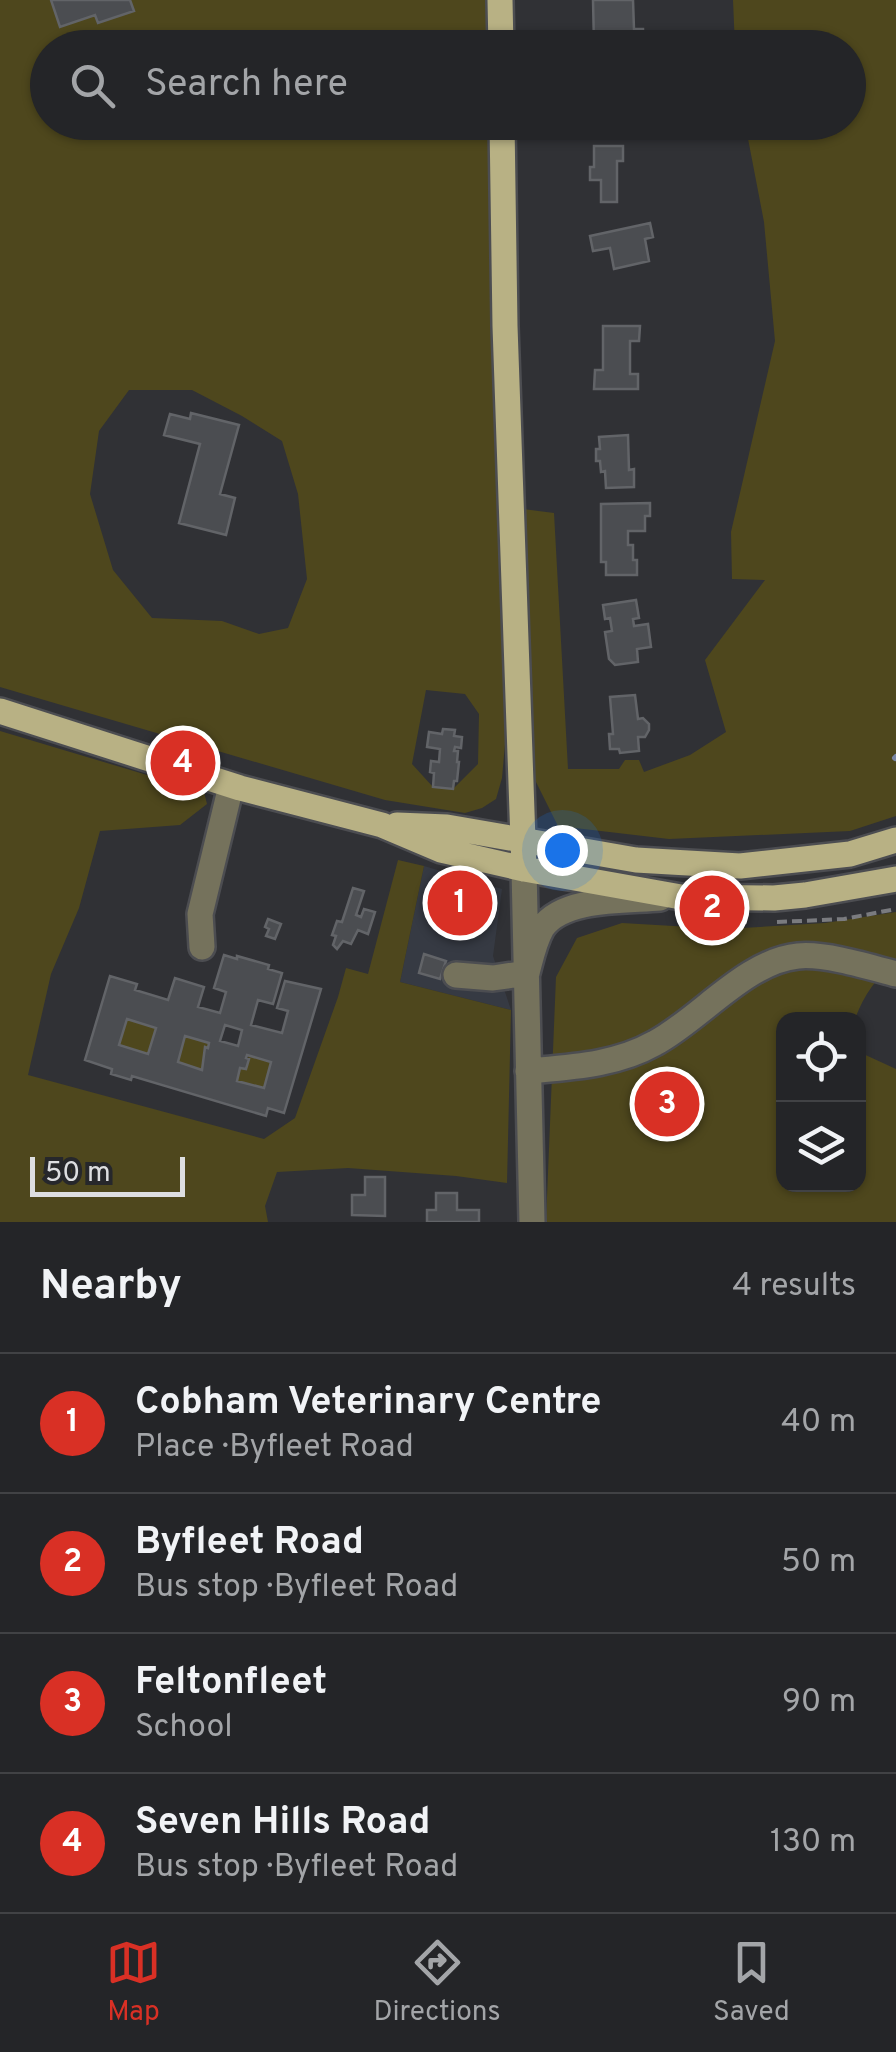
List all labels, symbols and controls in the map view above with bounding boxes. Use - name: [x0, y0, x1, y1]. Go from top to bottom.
- search box: [30, 30, 866, 140]
- icon: search: [65, 58, 120, 113]
- text: Search here: [145, 61, 348, 110]
- pin: 4: [150, 726, 216, 800]
- your location: [537, 825, 588, 876]
- pin: 1: [428, 866, 492, 940]
- pin: 2: [680, 870, 744, 946]
- map controls: [776, 1012, 866, 1192]
- button: locate: [776, 1012, 866, 1102]
- pin: 3: [634, 1066, 700, 1142]
- button: layers: [776, 1102, 866, 1192]
- scale bar: [30, 1152, 185, 1196]
- text: 50 m: [45, 1156, 111, 1192]
- text: Nearby: [40, 1261, 182, 1314]
- text: 4 results: [732, 1267, 856, 1307]
- text: Cobham Veterinary Centre: [135, 1379, 602, 1428]
- text: 1: [66, 1403, 79, 1443]
- text: 40 m: [781, 1403, 856, 1443]
- text: Place · Byfleet Road: [135, 1428, 414, 1468]
- text: Byfleet Road: [135, 1519, 364, 1568]
- text: 2: [63, 1543, 82, 1583]
- text: 50 m: [781, 1543, 856, 1583]
- text: Bus stop · Byfleet Road: [135, 1568, 458, 1608]
- text: Feltonfleet: [135, 1659, 327, 1708]
- text: 3: [63, 1683, 82, 1723]
- text: 90 m: [782, 1683, 856, 1723]
- text: School: [135, 1708, 233, 1748]
- text: Seven Hills Road: [135, 1799, 431, 1848]
- text: 4: [62, 1823, 83, 1863]
- text: 130 m: [770, 1823, 856, 1863]
- text: Bus stop · Byfleet Road: [135, 1848, 458, 1888]
- tab: Map: [106, 1935, 161, 2031]
- tab: Directions: [373, 1935, 501, 2031]
- tab: Saved: [713, 1935, 790, 2031]

